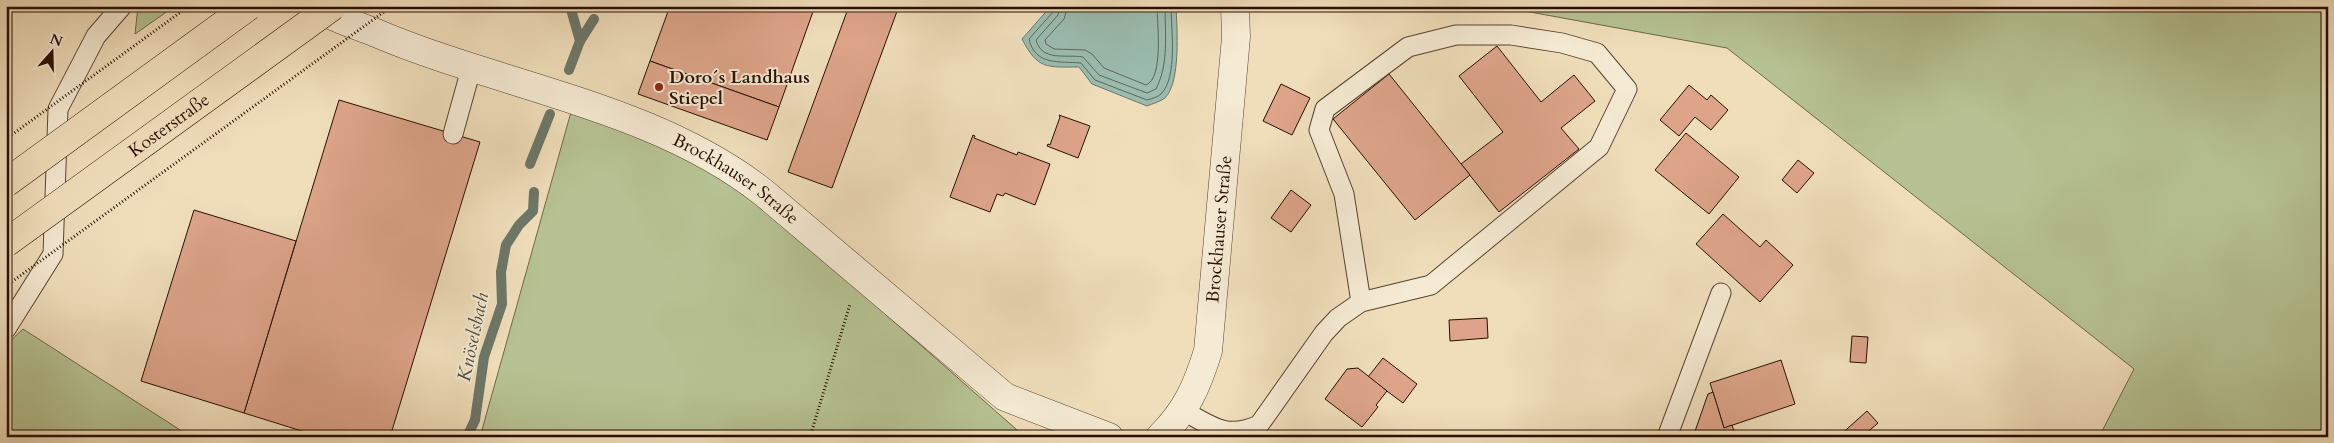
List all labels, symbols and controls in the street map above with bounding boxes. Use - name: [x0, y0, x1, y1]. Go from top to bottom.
- north arrow: [28, 28, 78, 78]
- text: N: [47, 29, 65, 51]
- place label: Doro´s Landhaus Stiepel: [669, 65, 810, 111]
- marker: Doro´s Landhaus Stiepel: [653, 81, 665, 93]
- street label: Kosterstraße: [123, 87, 214, 163]
- street label: Brockhauser Straße: [669, 127, 804, 230]
- street label: Brockhauser Straße: [1200, 154, 1238, 304]
- water label: Knöselsbach: [451, 290, 495, 384]

